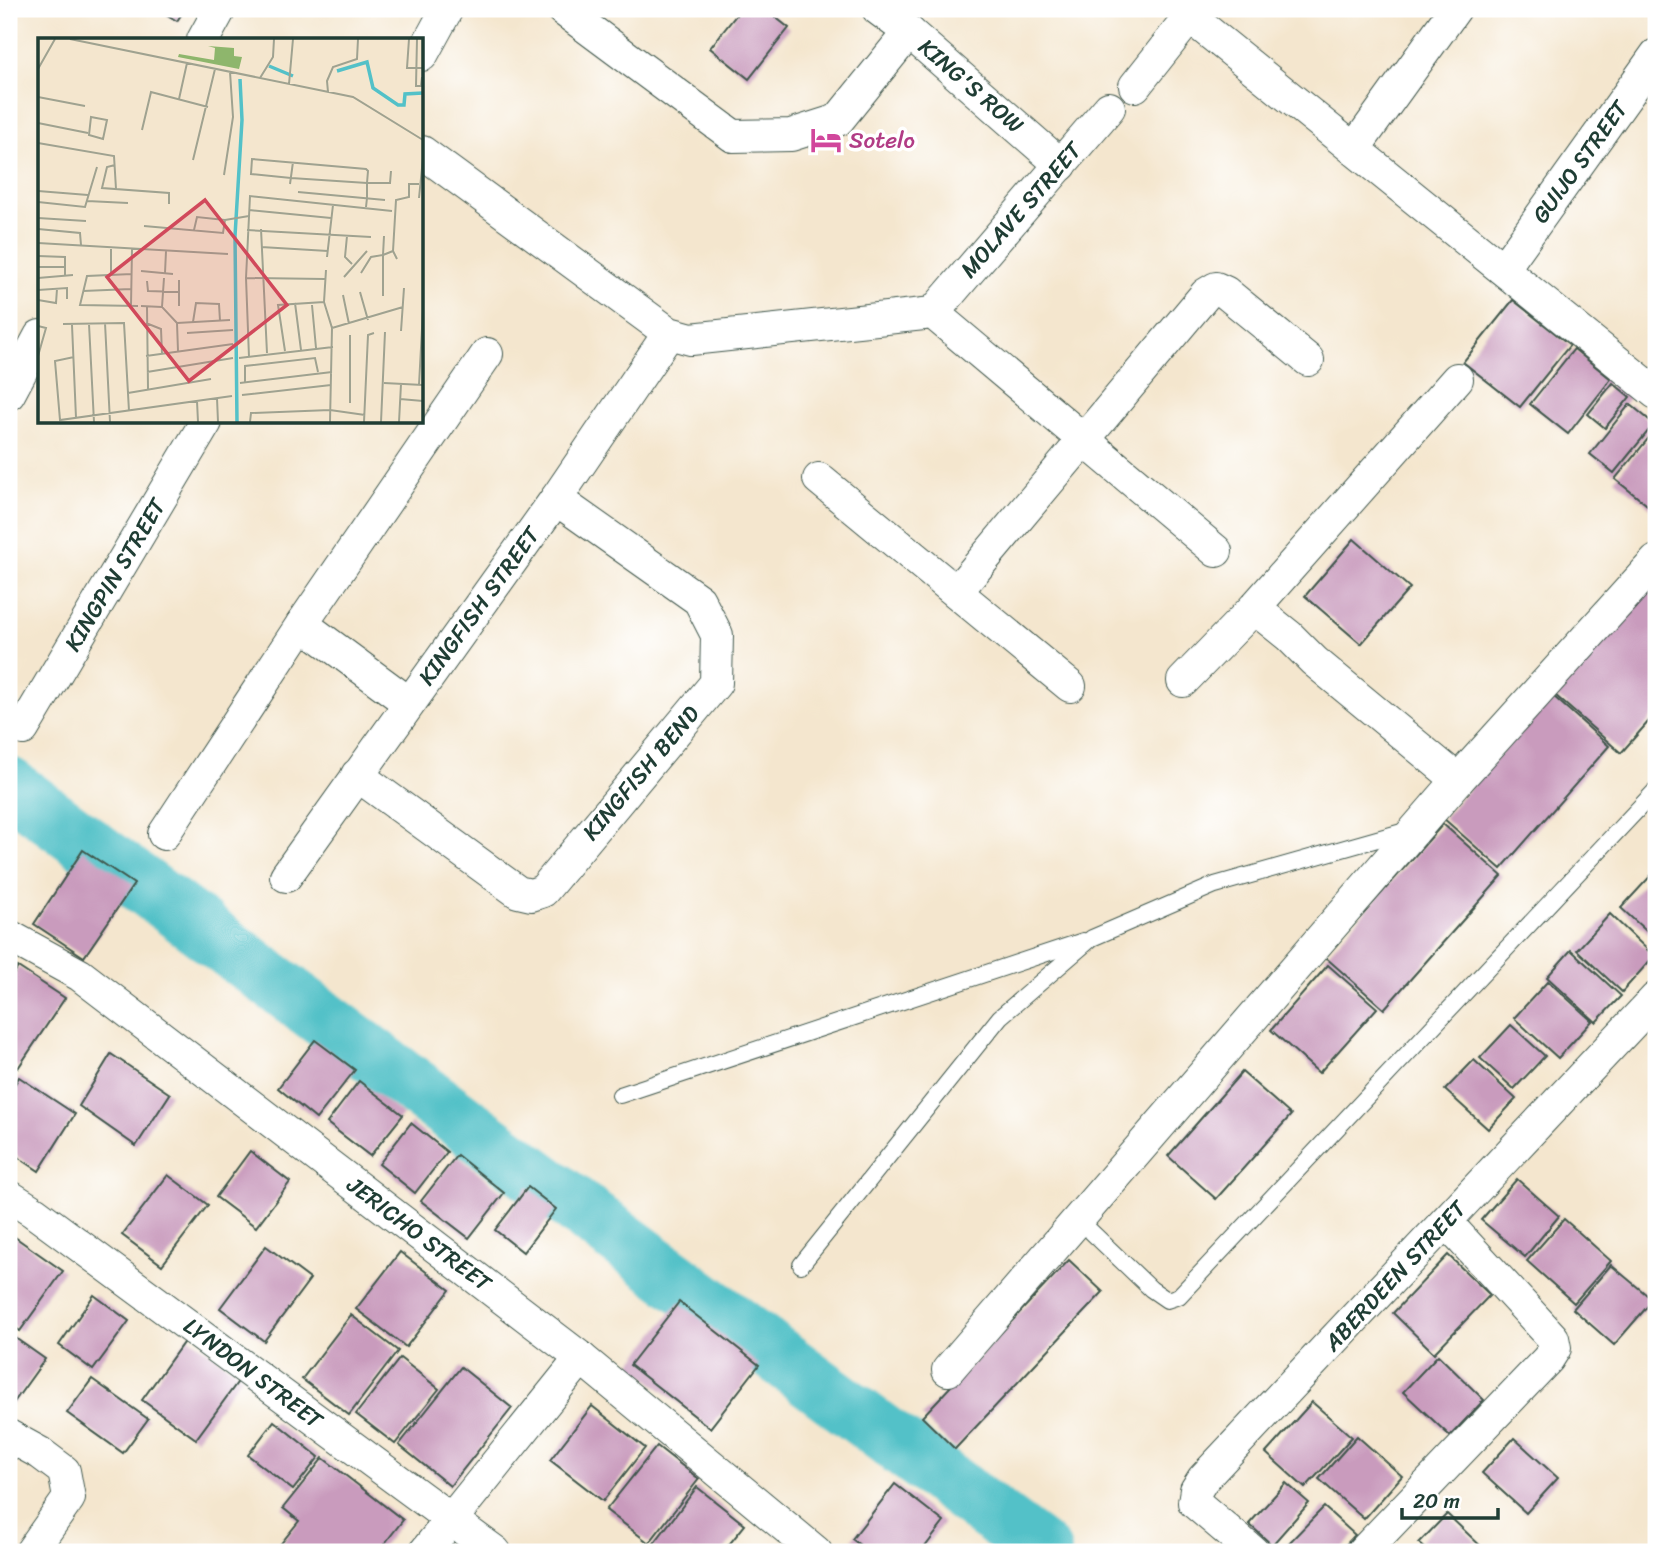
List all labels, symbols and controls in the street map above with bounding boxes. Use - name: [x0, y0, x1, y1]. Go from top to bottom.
- street label: KING'S ROW: [909, 28, 1034, 144]
- inset map: [38, 38, 424, 424]
- street label: GUIJO STREET: [1521, 90, 1640, 232]
- place label: Sotelo: [849, 120, 915, 161]
- hotel icon: Sotelo: [809, 123, 843, 157]
- street label: MOLAVE STREET: [950, 131, 1093, 288]
- street label: KINGPIN STREET: [53, 489, 178, 660]
- street label: KINGFISH STREET: [407, 517, 552, 694]
- street label: KINGFISH BEND: [572, 696, 711, 850]
- street label: JERICHO STREET: [337, 1165, 502, 1304]
- street label: ABERDEEN STREET: [1313, 1189, 1478, 1362]
- street label: LYNDON STREET: [174, 1307, 333, 1440]
- scale bar: [1402, 1477, 1499, 1521]
- text: 20 m: [1413, 1482, 1460, 1520]

